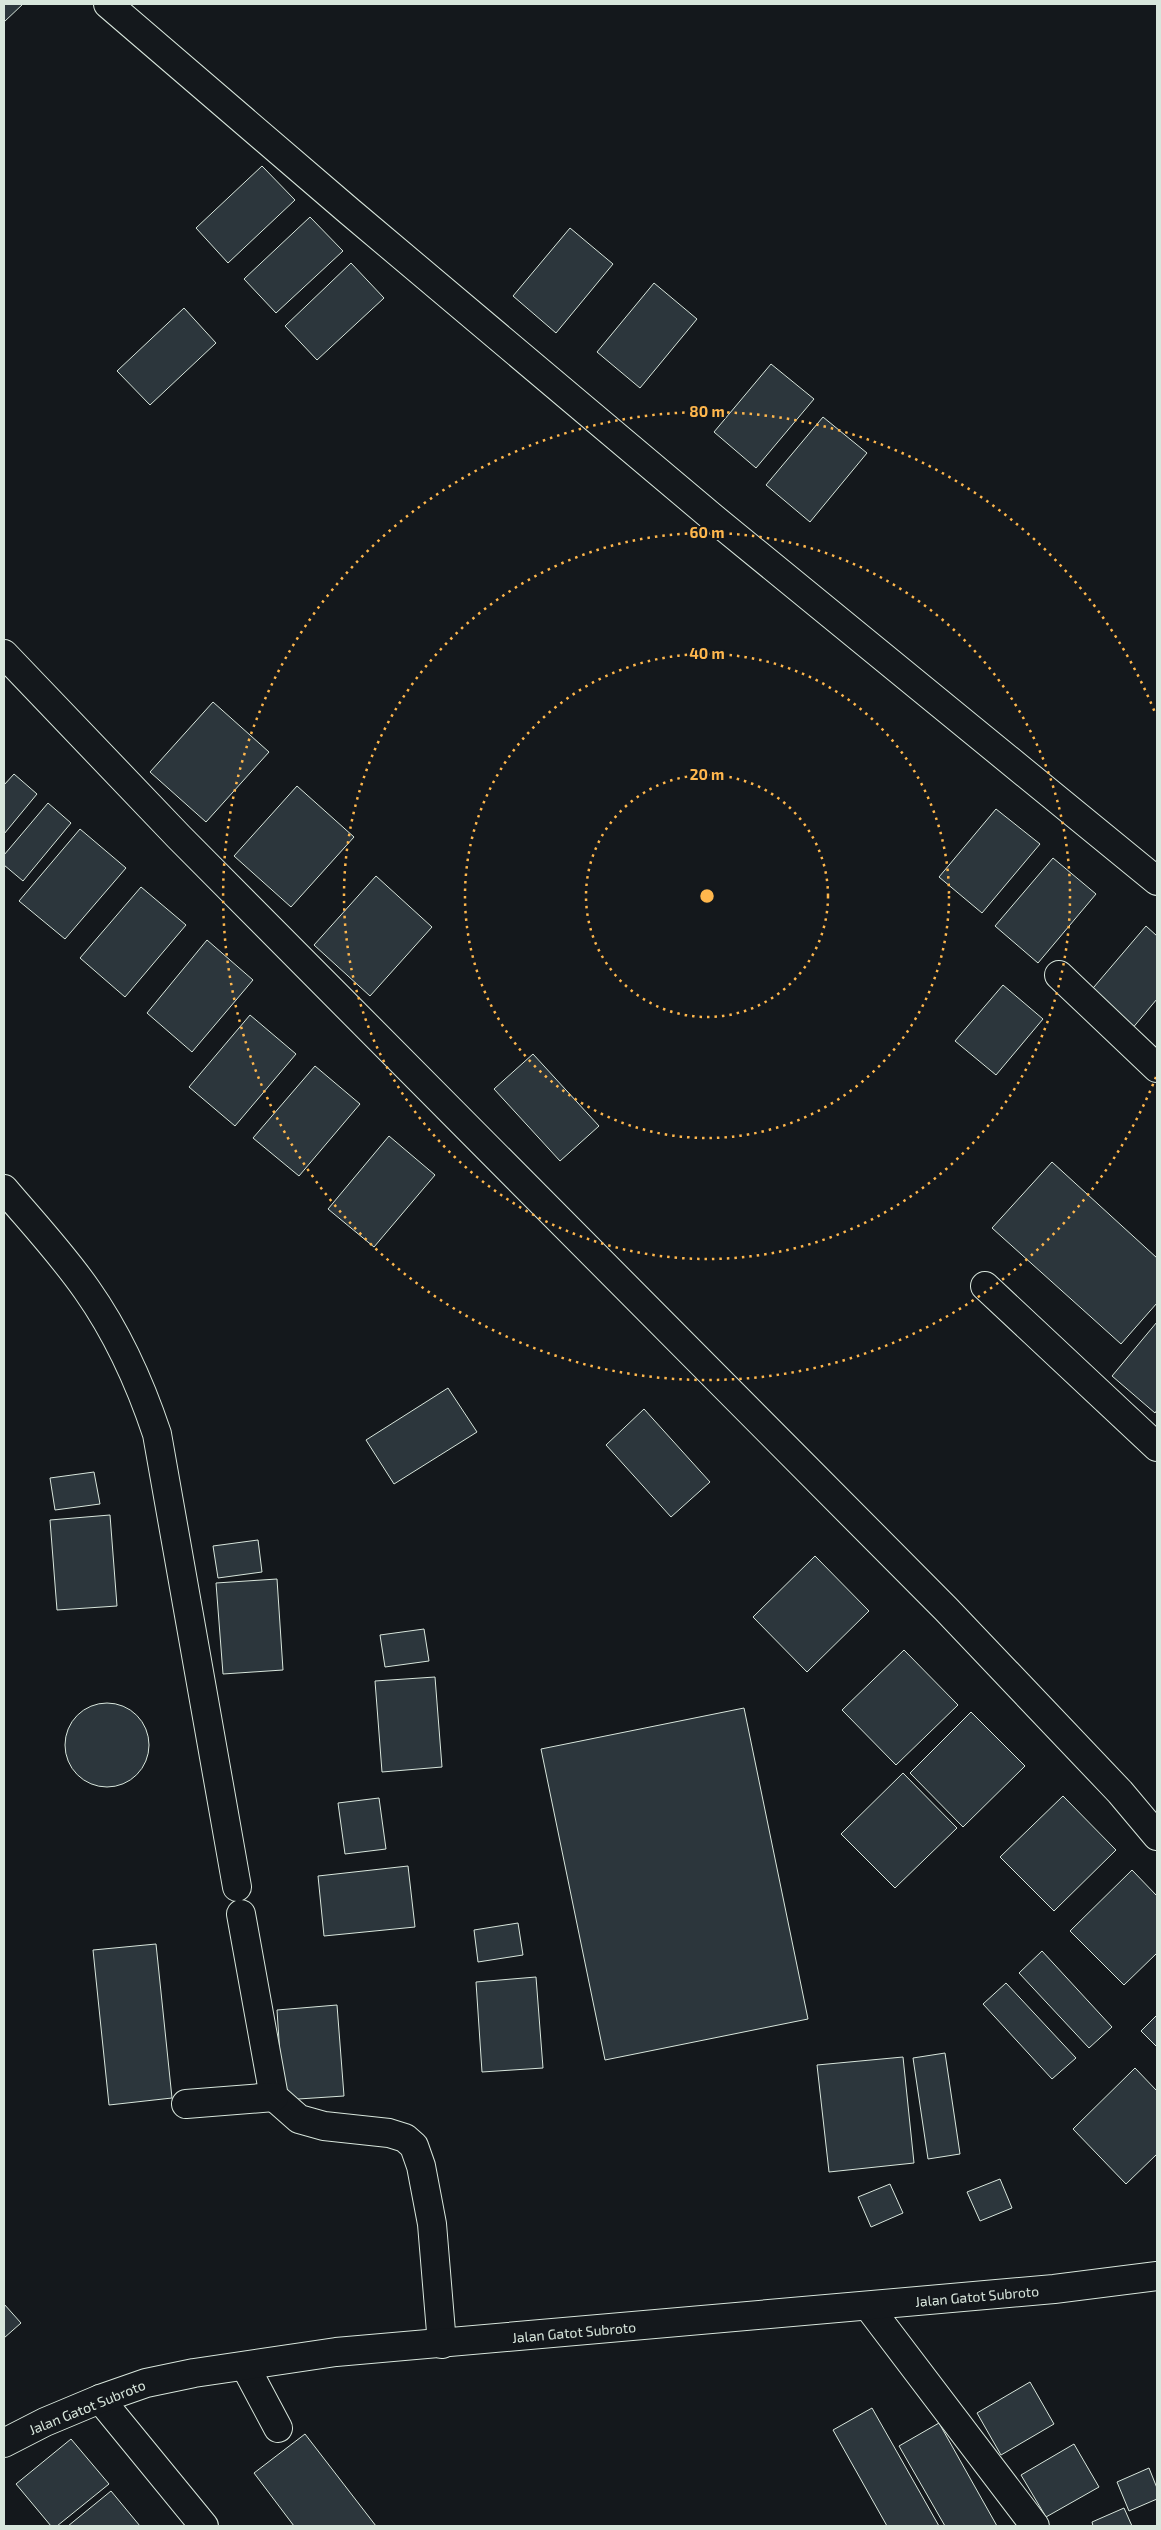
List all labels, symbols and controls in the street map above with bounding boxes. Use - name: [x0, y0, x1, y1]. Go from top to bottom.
- text: 80 m: [689, 402, 725, 420]
- text: 60 m: [690, 523, 724, 541]
- text: 40 m: [689, 644, 725, 662]
- text: 20 m: [690, 765, 724, 783]
- centre of rings: [698, 887, 716, 905]
- street label: Jalan Gatot Subroto: [914, 2282, 1040, 2310]
- street label: Jalan Gatot Subroto: [511, 2318, 637, 2346]
- street label: Jalan Gatot Subroto: [26, 2376, 148, 2438]

